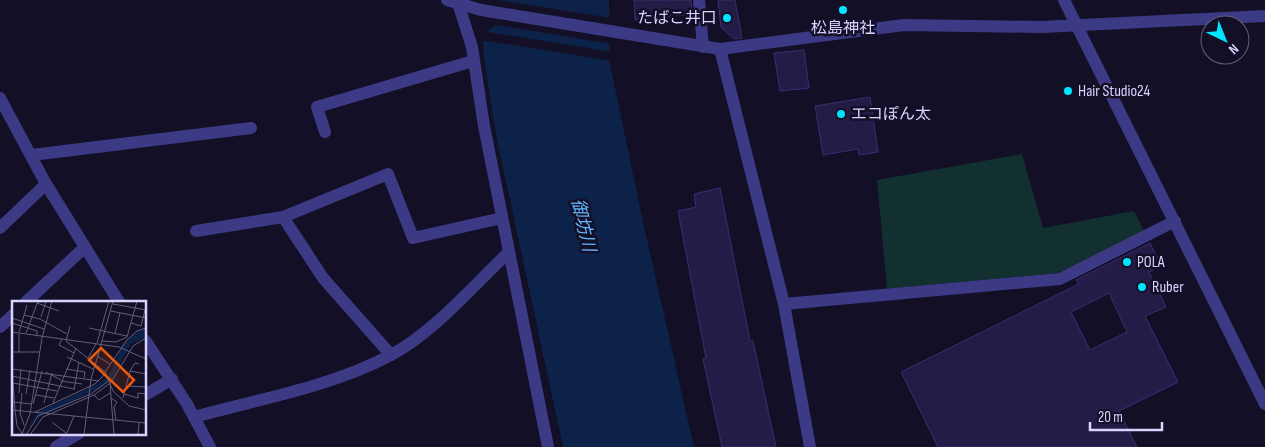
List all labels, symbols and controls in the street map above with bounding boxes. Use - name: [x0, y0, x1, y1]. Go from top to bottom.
- marker: 松島神社: [837, 4, 849, 16]
- place label: たばこ井口: [637, 9, 717, 28]
- marker: たばこ井口: [721, 12, 733, 24]
- north arrow: [1200, 15, 1250, 65]
- place label: 松島神社: [811, 19, 875, 38]
- text: N: [1225, 40, 1242, 58]
- place label: Hair Studio24: [1078, 82, 1151, 101]
- marker: Hair Studio24: [1062, 85, 1074, 97]
- place label: エコぽん太: [851, 105, 931, 124]
- marker: エコぽん太: [835, 108, 847, 120]
- water label: 御坊川: [567, 196, 600, 256]
- place label: POLA: [1137, 253, 1165, 272]
- marker: POLA: [1121, 256, 1133, 268]
- place label: Ruber: [1152, 278, 1184, 297]
- marker: Ruber: [1136, 281, 1148, 293]
- inset map: [12, 301, 146, 434]
- scale bar: [1090, 400, 1162, 432]
- text: 20 m: [1098, 408, 1123, 427]

